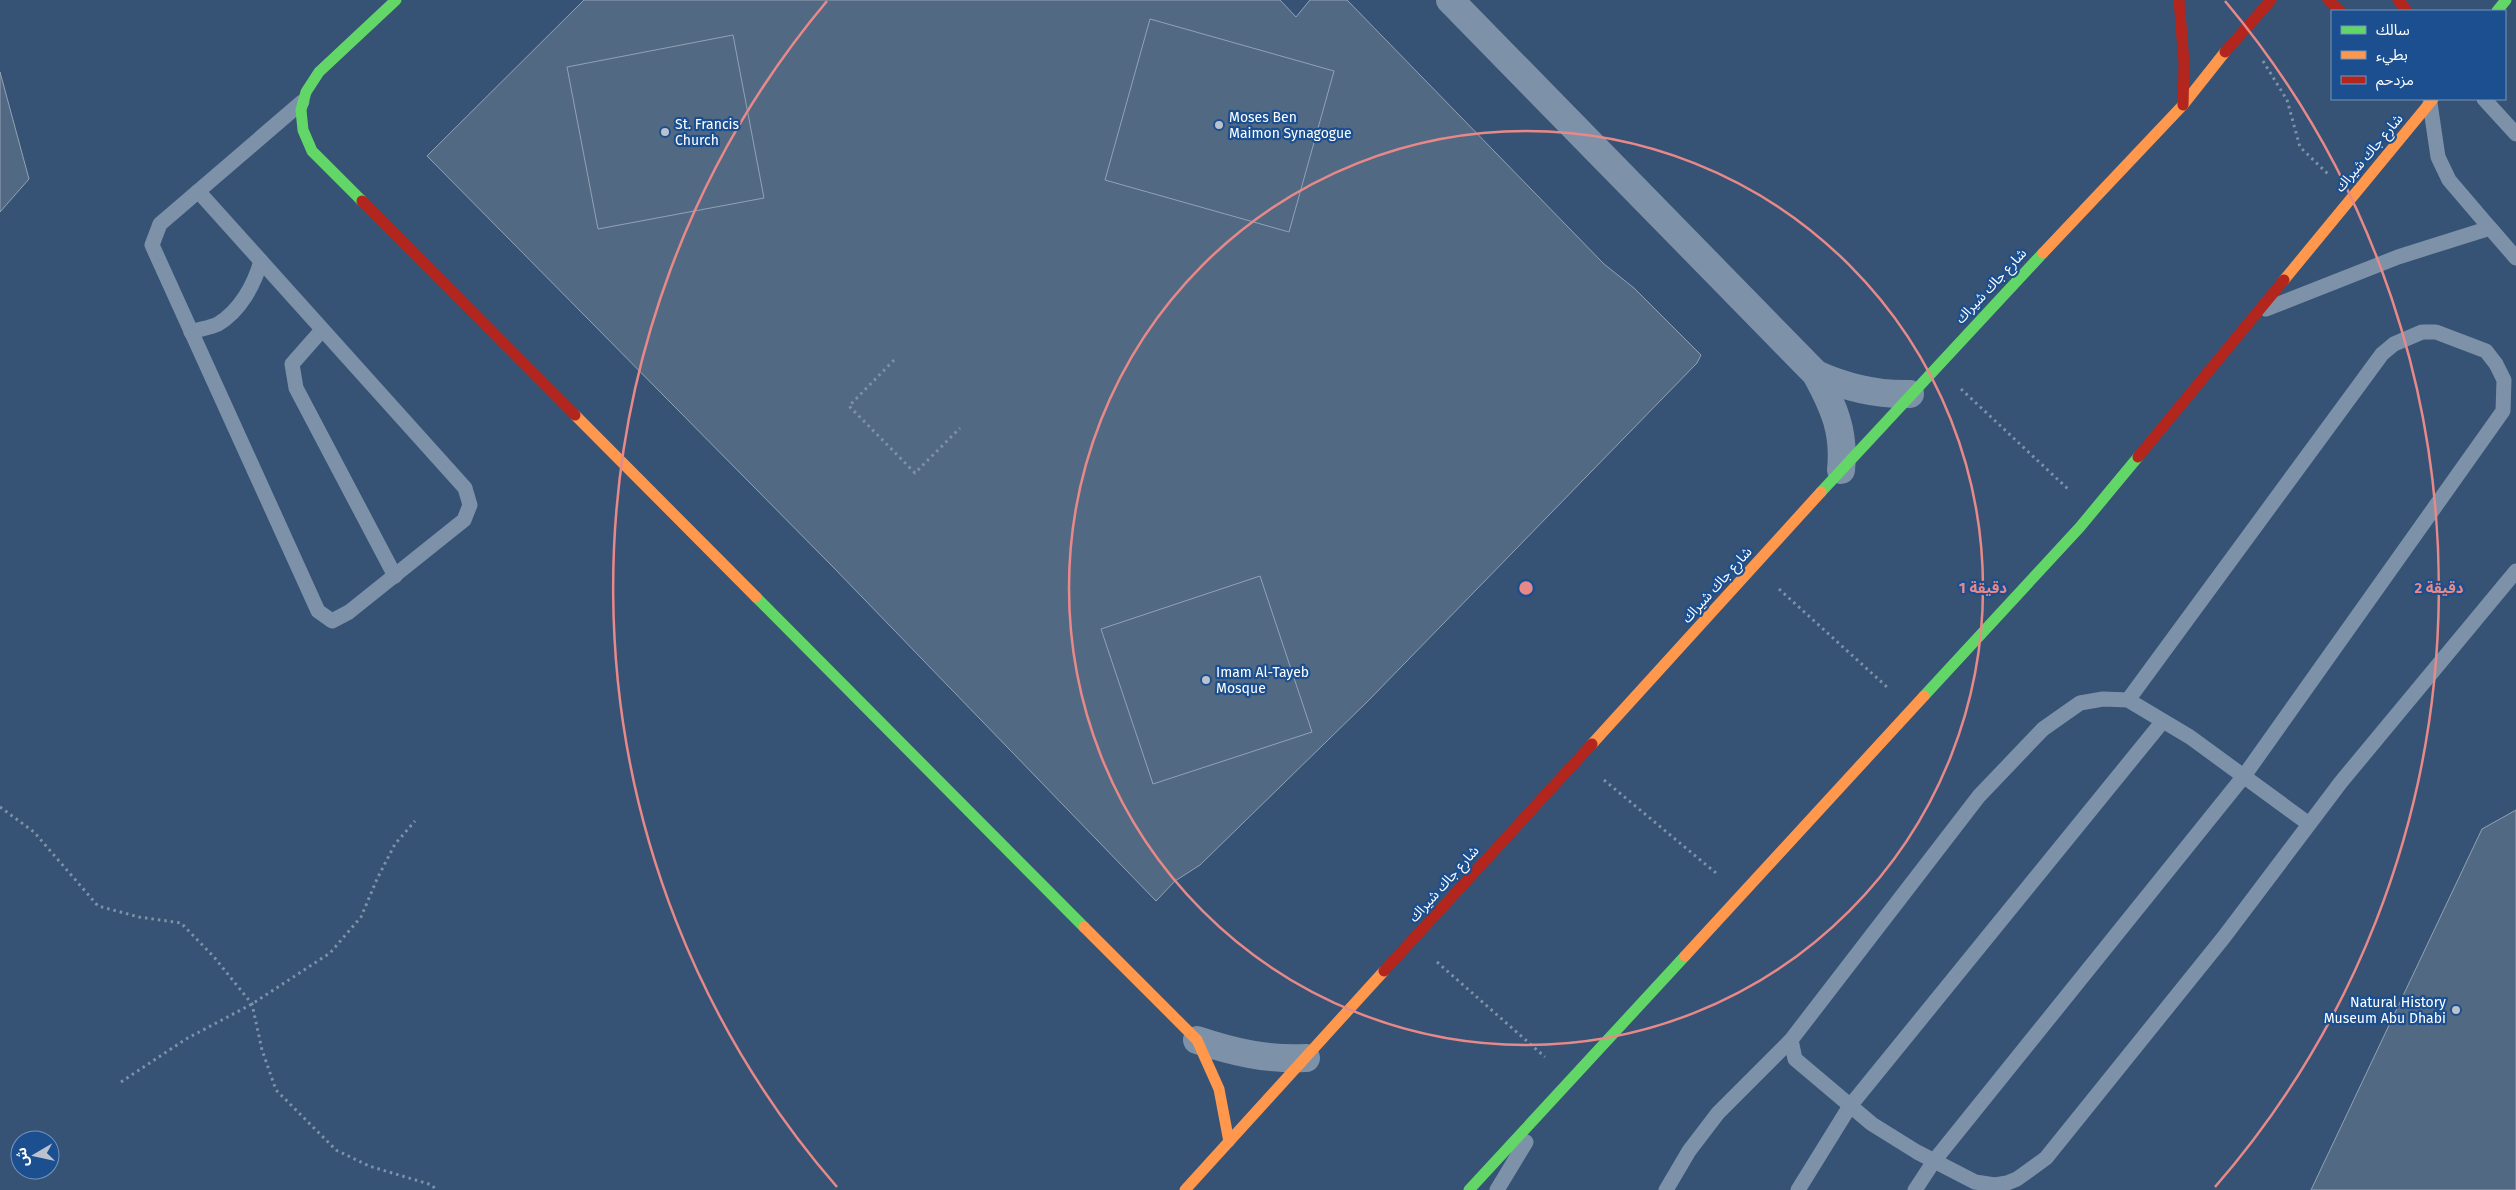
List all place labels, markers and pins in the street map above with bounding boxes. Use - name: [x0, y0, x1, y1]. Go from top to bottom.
- place label: Moses Ben Maimon Synagogue: [1229, 109, 1352, 142]
- place label: St. Francis Church: [675, 116, 740, 149]
- marker: Moses Ben Maimon Synagogue: [1213, 119, 1225, 131]
- marker: St. Francis Church: [659, 126, 671, 138]
- centre of rings: [1517, 579, 1535, 597]
- place label: Imam Al-Tayeb Mosque: [1216, 664, 1309, 697]
- marker: Imam Al-Tayeb Mosque: [1200, 674, 1212, 686]
- place label: Natural History Museum Abu Dhabi: [2324, 994, 2446, 1027]
- marker: Natural History Museum Abu Dhabi: [2450, 1004, 2462, 1016]

